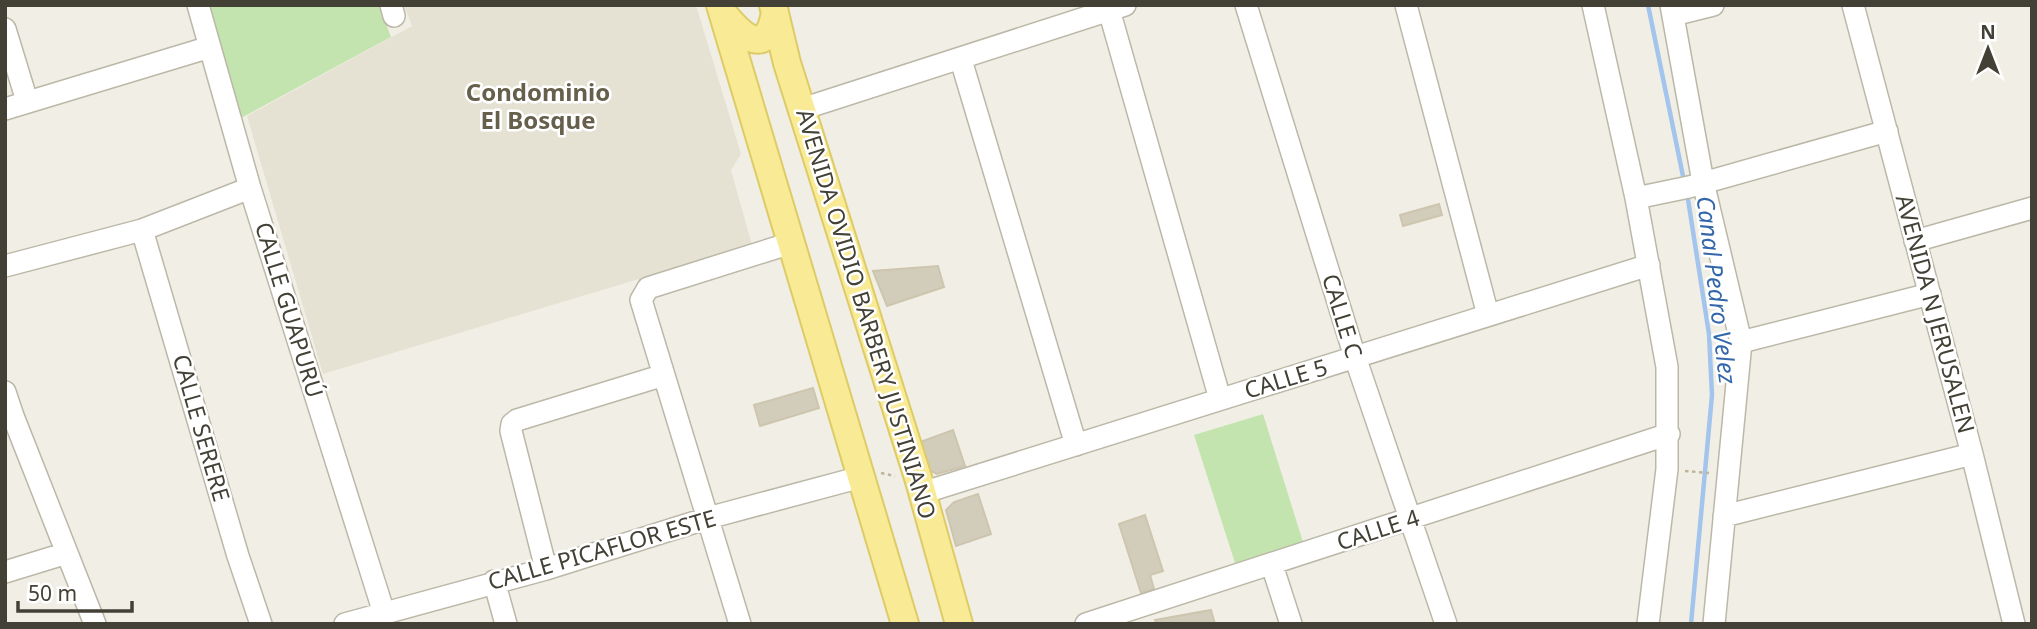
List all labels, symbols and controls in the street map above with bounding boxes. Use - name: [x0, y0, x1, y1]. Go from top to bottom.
- north arrow: [1953, 14, 2023, 84]
- text: N: [1980, 19, 1996, 45]
- district label: Condominio El Bosque: [466, 75, 610, 136]
- street label: AVENIDA OVIDIO BARBERY JUSTINIANO: [789, 105, 945, 523]
- street label: AVENIDA N JERUSALEN: [1889, 191, 1983, 437]
- water label: Canal Pedro Velez: [1690, 194, 1745, 386]
- street label: CALLE GUAPURÚ: [248, 218, 332, 401]
- street label: CALLE C: [1315, 270, 1371, 362]
- street label: CALLE SERERE: [166, 350, 238, 505]
- street label: CALLE 5: [1240, 350, 1331, 406]
- street label: CALLE PICAFLOR ESTE: [484, 501, 719, 597]
- street label: CALLE 4: [1332, 501, 1423, 557]
- scale bar: [18, 570, 131, 614]
- text: 50 m: [28, 579, 77, 607]

